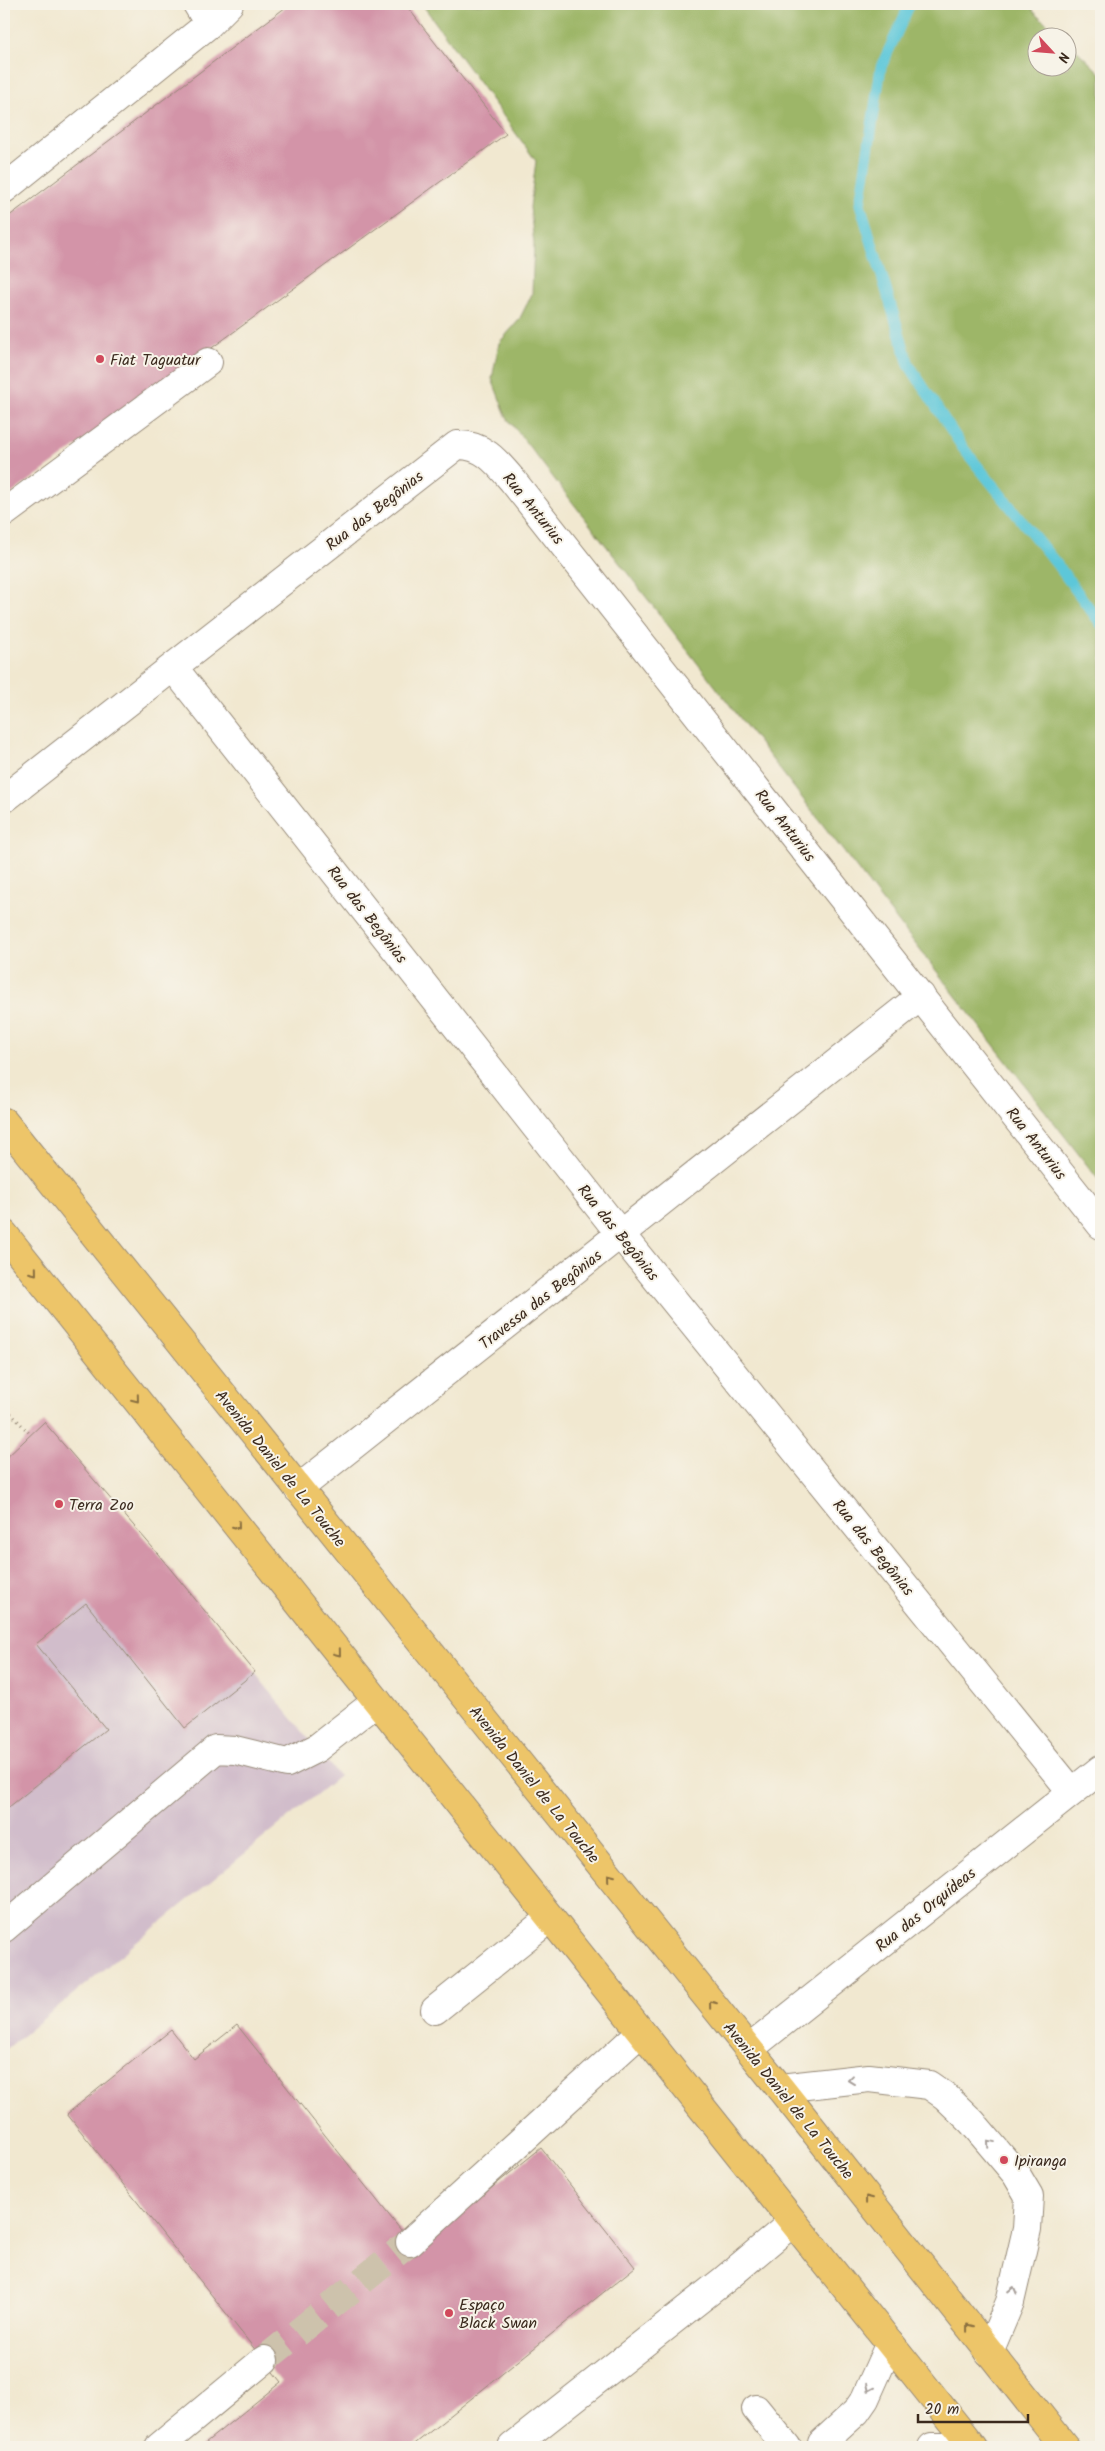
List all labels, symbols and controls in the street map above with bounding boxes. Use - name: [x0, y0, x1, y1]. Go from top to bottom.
- north arrow: [1028, 28, 1078, 78]
- text: N: [1051, 48, 1075, 66]
- place label: Fiat Taguatur: [110, 348, 202, 373]
- marker: Fiat Taguatur: [94, 353, 106, 365]
- street label: Rua das Begônias: [321, 465, 429, 558]
- street label: Rua Anturius: [496, 467, 570, 551]
- street label: Rua Anturius: [748, 784, 821, 868]
- street label: Rua das Begônias: [320, 861, 413, 969]
- street label: Rua Anturius: [999, 1102, 1072, 1186]
- street label: Rua das Begônias: [571, 1179, 665, 1287]
- street label: Travessa das Begônias: [474, 1244, 608, 1356]
- one-way arrow: [29, 1266, 37, 1275]
- street label: Avenida Daniel de La Touche: [208, 1385, 351, 1553]
- one-way arrow: [130, 1393, 138, 1402]
- place label: Terra Zoo: [69, 1493, 134, 1518]
- street label: Rua das Begônias: [826, 1494, 920, 1602]
- marker: Terra Zoo: [53, 1498, 65, 1510]
- one-way arrow: [231, 1520, 240, 1530]
- one-way arrow: [333, 1647, 341, 1656]
- street label: Avenida Daniel de La Touche: [462, 1701, 605, 1869]
- street label: Rua das Orquídeas: [870, 1862, 982, 1959]
- one-way arrow: [607, 1874, 616, 1883]
- one-way arrow: [710, 2001, 718, 2010]
- street label: Avenida Daniel de La Touche: [716, 2017, 859, 2185]
- one-way arrow: [847, 2074, 855, 2085]
- one-way arrow: [987, 2140, 995, 2149]
- place label: Ipiranga: [1014, 2149, 1067, 2174]
- marker: Ipiranga: [998, 2154, 1010, 2166]
- one-way arrow: [865, 2196, 874, 2205]
- one-way arrow: [1007, 2286, 1018, 2295]
- place label: Espaço Black Swan: [459, 2293, 537, 2336]
- marker: Espaço Black Swan: [443, 2307, 455, 2319]
- one-way arrow: [966, 2323, 975, 2333]
- one-way arrow: [866, 2383, 877, 2392]
- scale bar: [918, 2391, 1028, 2423]
- text: 20 m: [925, 2398, 959, 2422]

